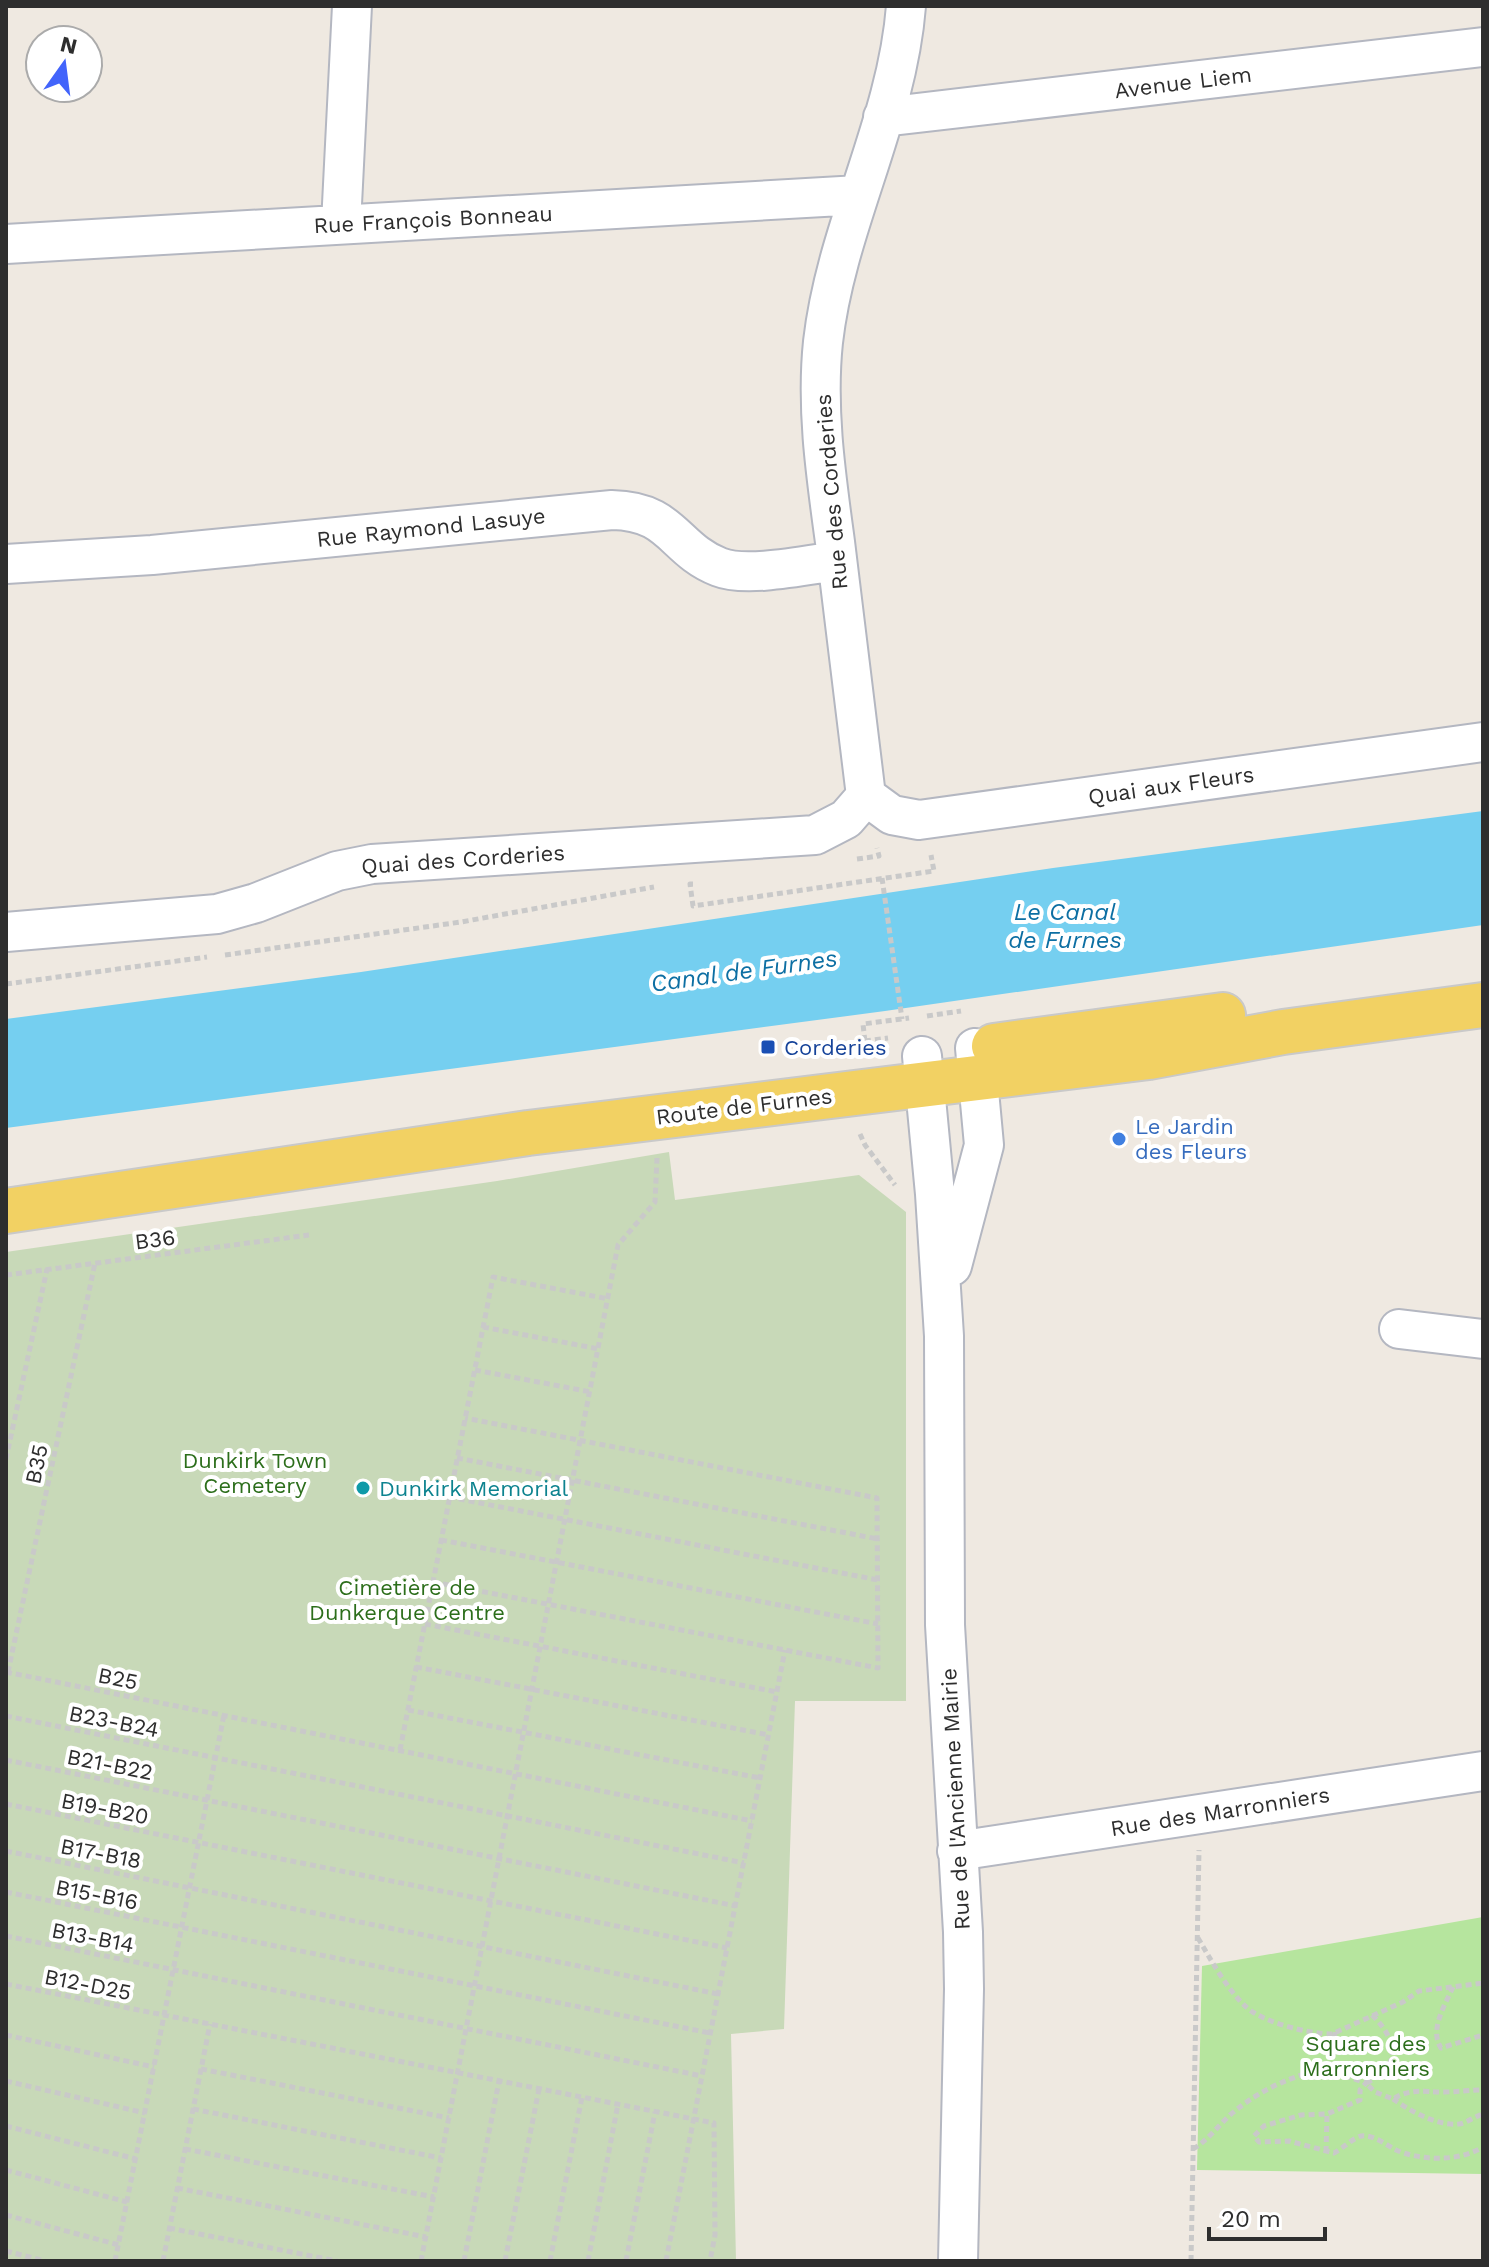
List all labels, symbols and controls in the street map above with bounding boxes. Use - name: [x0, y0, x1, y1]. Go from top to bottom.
- north arrow: [24, 24, 104, 104]
- text: N: [58, 31, 80, 59]
- street label: Avenue Liem: [1113, 62, 1253, 103]
- street label: Rue François Bonneau: [313, 201, 553, 238]
- street label: Rue des Corderies: [810, 393, 853, 591]
- street label: Rue Raymond Lasuye: [315, 503, 547, 552]
- street label: Quai aux Fleurs: [1087, 761, 1256, 810]
- street label: Quai des Corderies: [360, 840, 566, 879]
- water label: Le Canal de Furnes: [1008, 898, 1122, 954]
- water label: Canal de Furnes: [649, 944, 839, 998]
- place label: Corderies: [784, 1035, 887, 1060]
- marker: Corderies: [759, 1038, 777, 1056]
- street label: Route de Furnes: [655, 1083, 834, 1130]
- place label: Le Jardin des Fleurs: [1135, 1114, 1247, 1164]
- marker: Le Jardin des Fleurs: [1110, 1130, 1128, 1148]
- street label: B36: [133, 1225, 177, 1254]
- street label: B35: [20, 1442, 53, 1486]
- park label: Dunkirk Town Cemetery: [183, 1448, 327, 1498]
- place label: Dunkirk Memorial: [379, 1476, 569, 1501]
- marker: Dunkirk Memorial: [354, 1479, 372, 1497]
- park label: Cimetière de Dunkerque Centre: [309, 1575, 505, 1625]
- street label: B25: [96, 1662, 140, 1695]
- street label: Rue de l'Ancienne Mairie: [936, 1667, 975, 1931]
- street label: B23-B24: [67, 1701, 161, 1742]
- street label: B21-B22: [65, 1744, 155, 1785]
- street label: Rue des Marronniers: [1109, 1782, 1331, 1841]
- street label: B19-B20: [59, 1788, 151, 1829]
- street label: B17-B18: [58, 1833, 143, 1874]
- street label: B15-B16: [54, 1874, 140, 1915]
- street label: B13-B14: [50, 1917, 136, 1958]
- street label: B12-D25: [42, 1964, 134, 2005]
- park label: Square des Marronniers: [1302, 2031, 1430, 2081]
- scale bar: [1209, 2191, 1325, 2241]
- text: 20 m: [1221, 2205, 1281, 2233]

